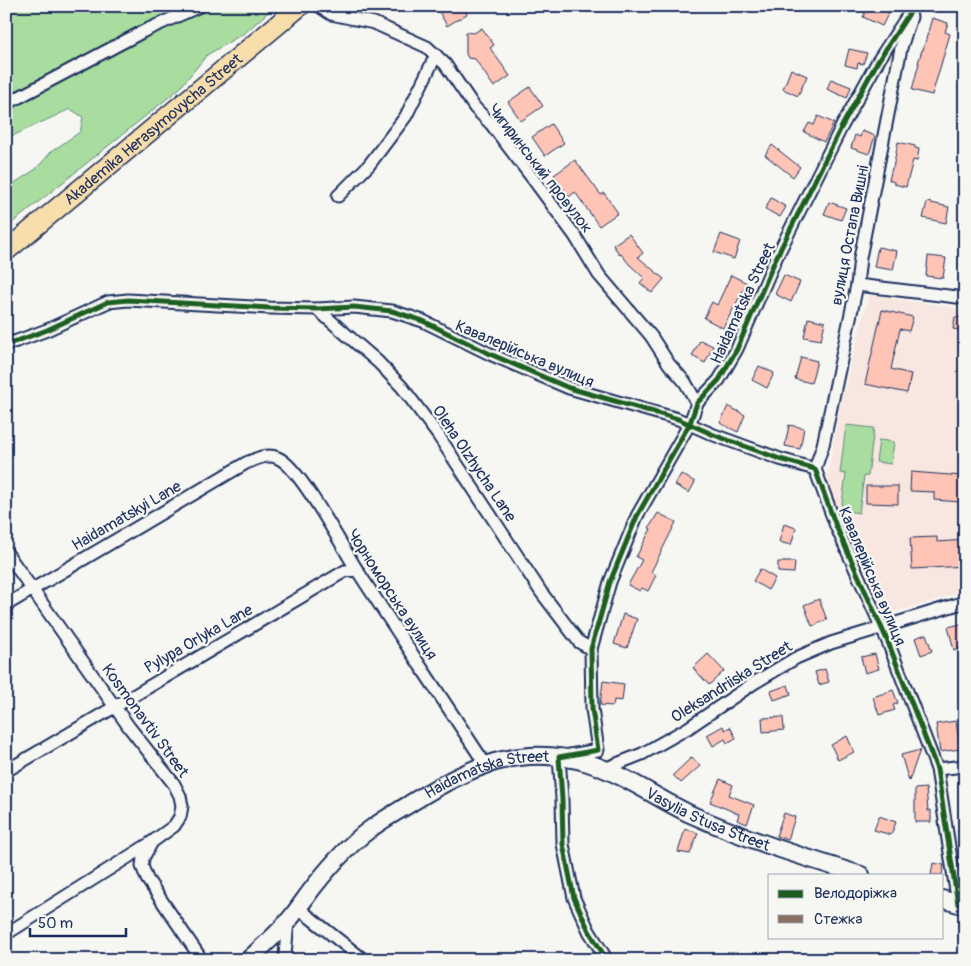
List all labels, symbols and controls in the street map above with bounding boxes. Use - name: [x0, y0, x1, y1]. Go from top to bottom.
- street label: Akademika Herasymovycha Street: [60, 49, 247, 210]
- street label: Чигиринський провулок: [484, 100, 597, 237]
- street label: вулиця Остапа Вишні: [827, 163, 873, 307]
- street label: Haidamatska Street: [706, 239, 780, 367]
- street label: Кавалерійська вулиця: [452, 316, 597, 392]
- street label: Oleha Olzhycha Lane: [428, 401, 521, 526]
- street label: Haidamatskyi Lane: [68, 476, 185, 555]
- street label: Кавалерійська вулиця: [834, 504, 910, 649]
- street label: Чорноморська вулиця: [343, 526, 442, 664]
- street label: Pylypa Orlyka Lane: [141, 600, 256, 678]
- street label: Oleksandriiska Street: [667, 636, 796, 727]
- street label: Kosmonavtiv Street: [97, 660, 193, 782]
- street label: Haidamatska Street: [421, 747, 550, 803]
- street label: Vasylia Stusa Street: [642, 783, 773, 856]
- legend: [768, 874, 944, 938]
- text: Велодоріжка: [814, 884, 897, 903]
- scale bar: [30, 906, 126, 938]
- text: Стежка: [814, 910, 863, 929]
- text: 50 m: [38, 914, 73, 933]

